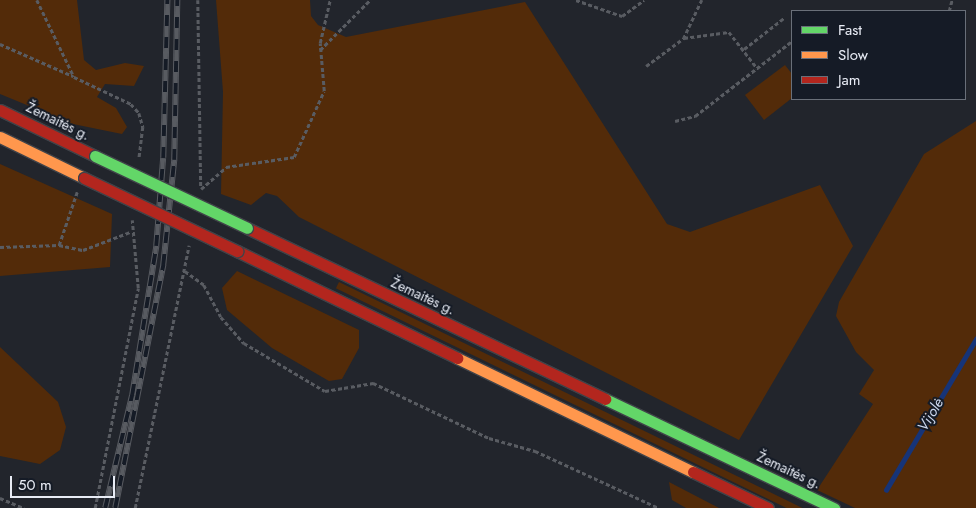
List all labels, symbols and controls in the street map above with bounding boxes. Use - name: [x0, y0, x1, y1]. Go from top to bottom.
- legend: [791, 10, 966, 100]
- text: Fast: [838, 19, 862, 41]
- text: Slow: [838, 44, 868, 66]
- text: Jam: [838, 69, 861, 91]
- street label: Žemaitės g.: [23, 98, 93, 144]
- street label: Žemaitės g.: [388, 274, 458, 318]
- water label: Vijolė: [914, 395, 948, 435]
- street label: Žemaitės g.: [754, 448, 824, 492]
- scale bar: [12, 466, 118, 498]
- text: 50 m: [18, 474, 52, 496]

